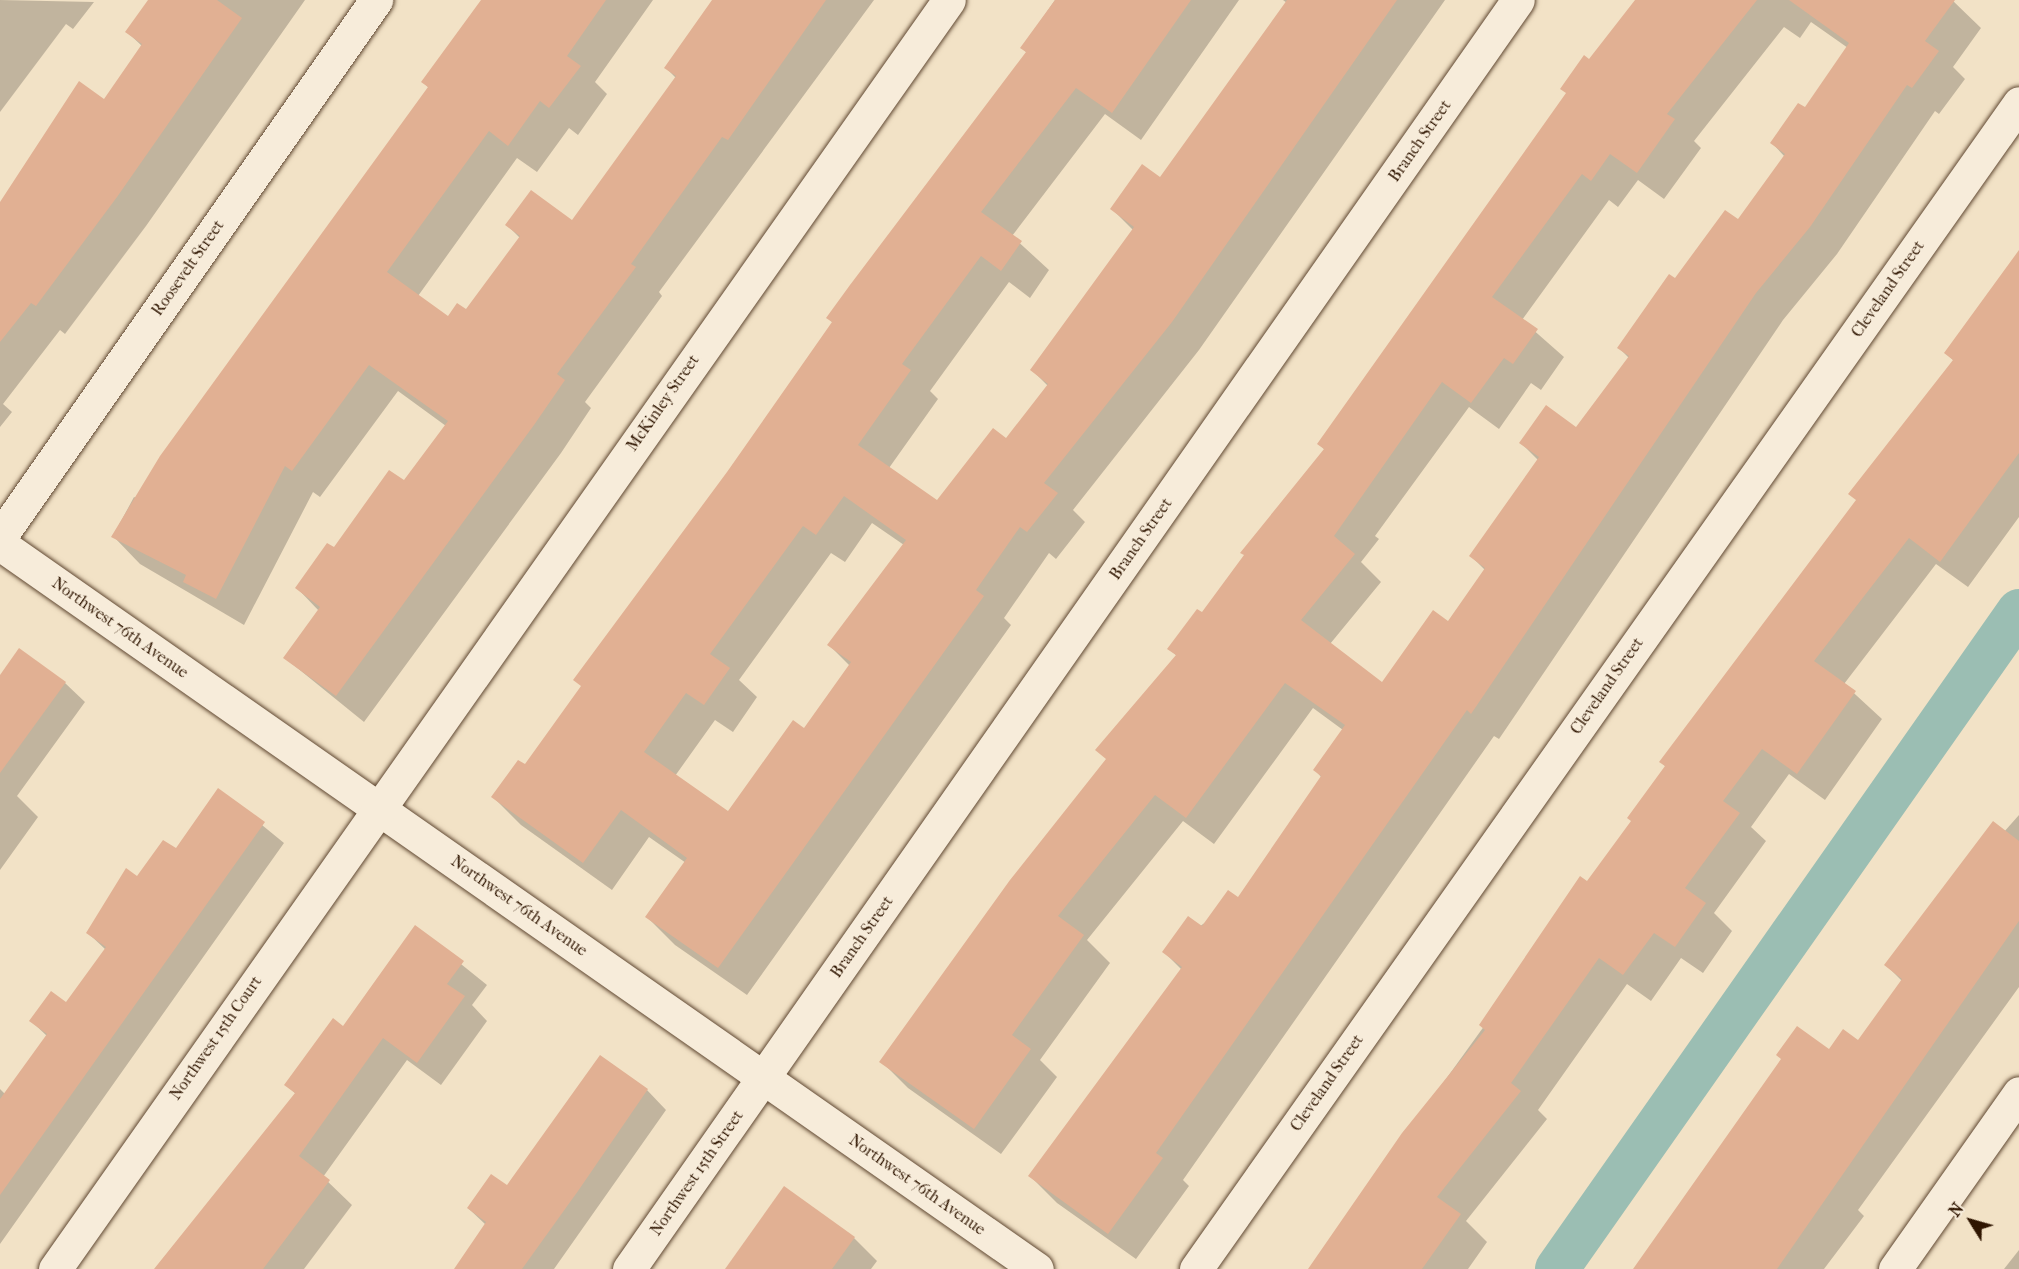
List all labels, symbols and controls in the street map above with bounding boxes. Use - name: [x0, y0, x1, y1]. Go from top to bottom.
- street label: Branch Street: [1385, 96, 1455, 186]
- street label: Roosevelt Street: [148, 216, 228, 320]
- street label: Cleveland Street: [1848, 237, 1928, 341]
- street label: McKinley Street: [623, 351, 703, 455]
- street label: Branch Street: [1106, 494, 1176, 584]
- street label: Northwest 76th Avenue: [48, 574, 192, 682]
- street label: Cleveland Street: [1567, 634, 1647, 738]
- street label: Northwest 76th Avenue: [447, 852, 591, 960]
- street label: Branch Street: [827, 892, 897, 982]
- street label: Northwest 15th Court: [166, 972, 266, 1104]
- street label: Cleveland Street: [1287, 1031, 1367, 1135]
- street label: Northwest 15th Street: [647, 1107, 747, 1239]
- street label: Northwest 76th Avenue: [845, 1131, 989, 1239]
- north arrow: [1941, 1191, 2001, 1251]
- text: N: [1945, 1199, 1967, 1220]

